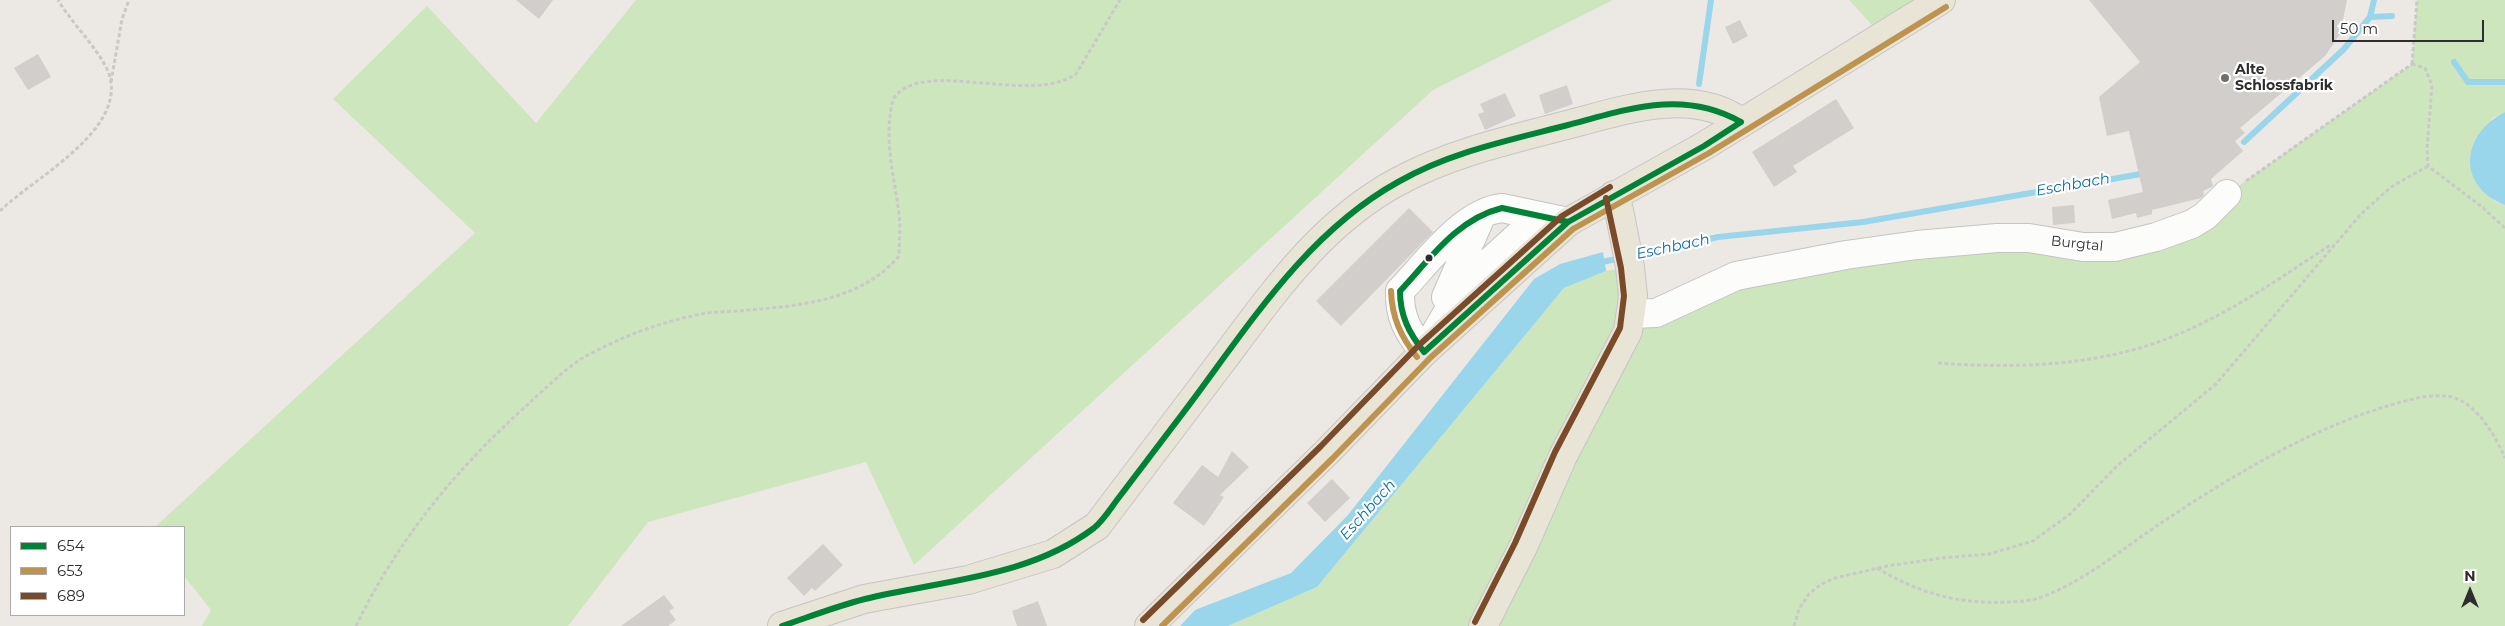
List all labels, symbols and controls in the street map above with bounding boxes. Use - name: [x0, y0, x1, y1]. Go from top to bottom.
- scale bar: [2335, 10, 2488, 42]
- text: 50 m: [2340, 19, 2378, 38]
- place label: Alte Schlossfabrik: [2235, 62, 2333, 94]
- marker: Alte Schlossfabrik: [2219, 72, 2231, 84]
- water label: Eschbach: [2035, 170, 2111, 200]
- water label: Eschbach: [1635, 230, 1711, 264]
- street label: Burgtal: [2050, 233, 2104, 255]
- unlabelled marker: [1424, 253, 1434, 263]
- water label: Eschbach: [1336, 476, 1400, 544]
- legend: [10, 526, 185, 616]
- text: 654: [57, 536, 85, 555]
- text: 653: [57, 561, 83, 580]
- north arrow: [2445, 566, 2495, 616]
- text: N: [2464, 567, 2476, 585]
- text: 689: [57, 586, 85, 605]

